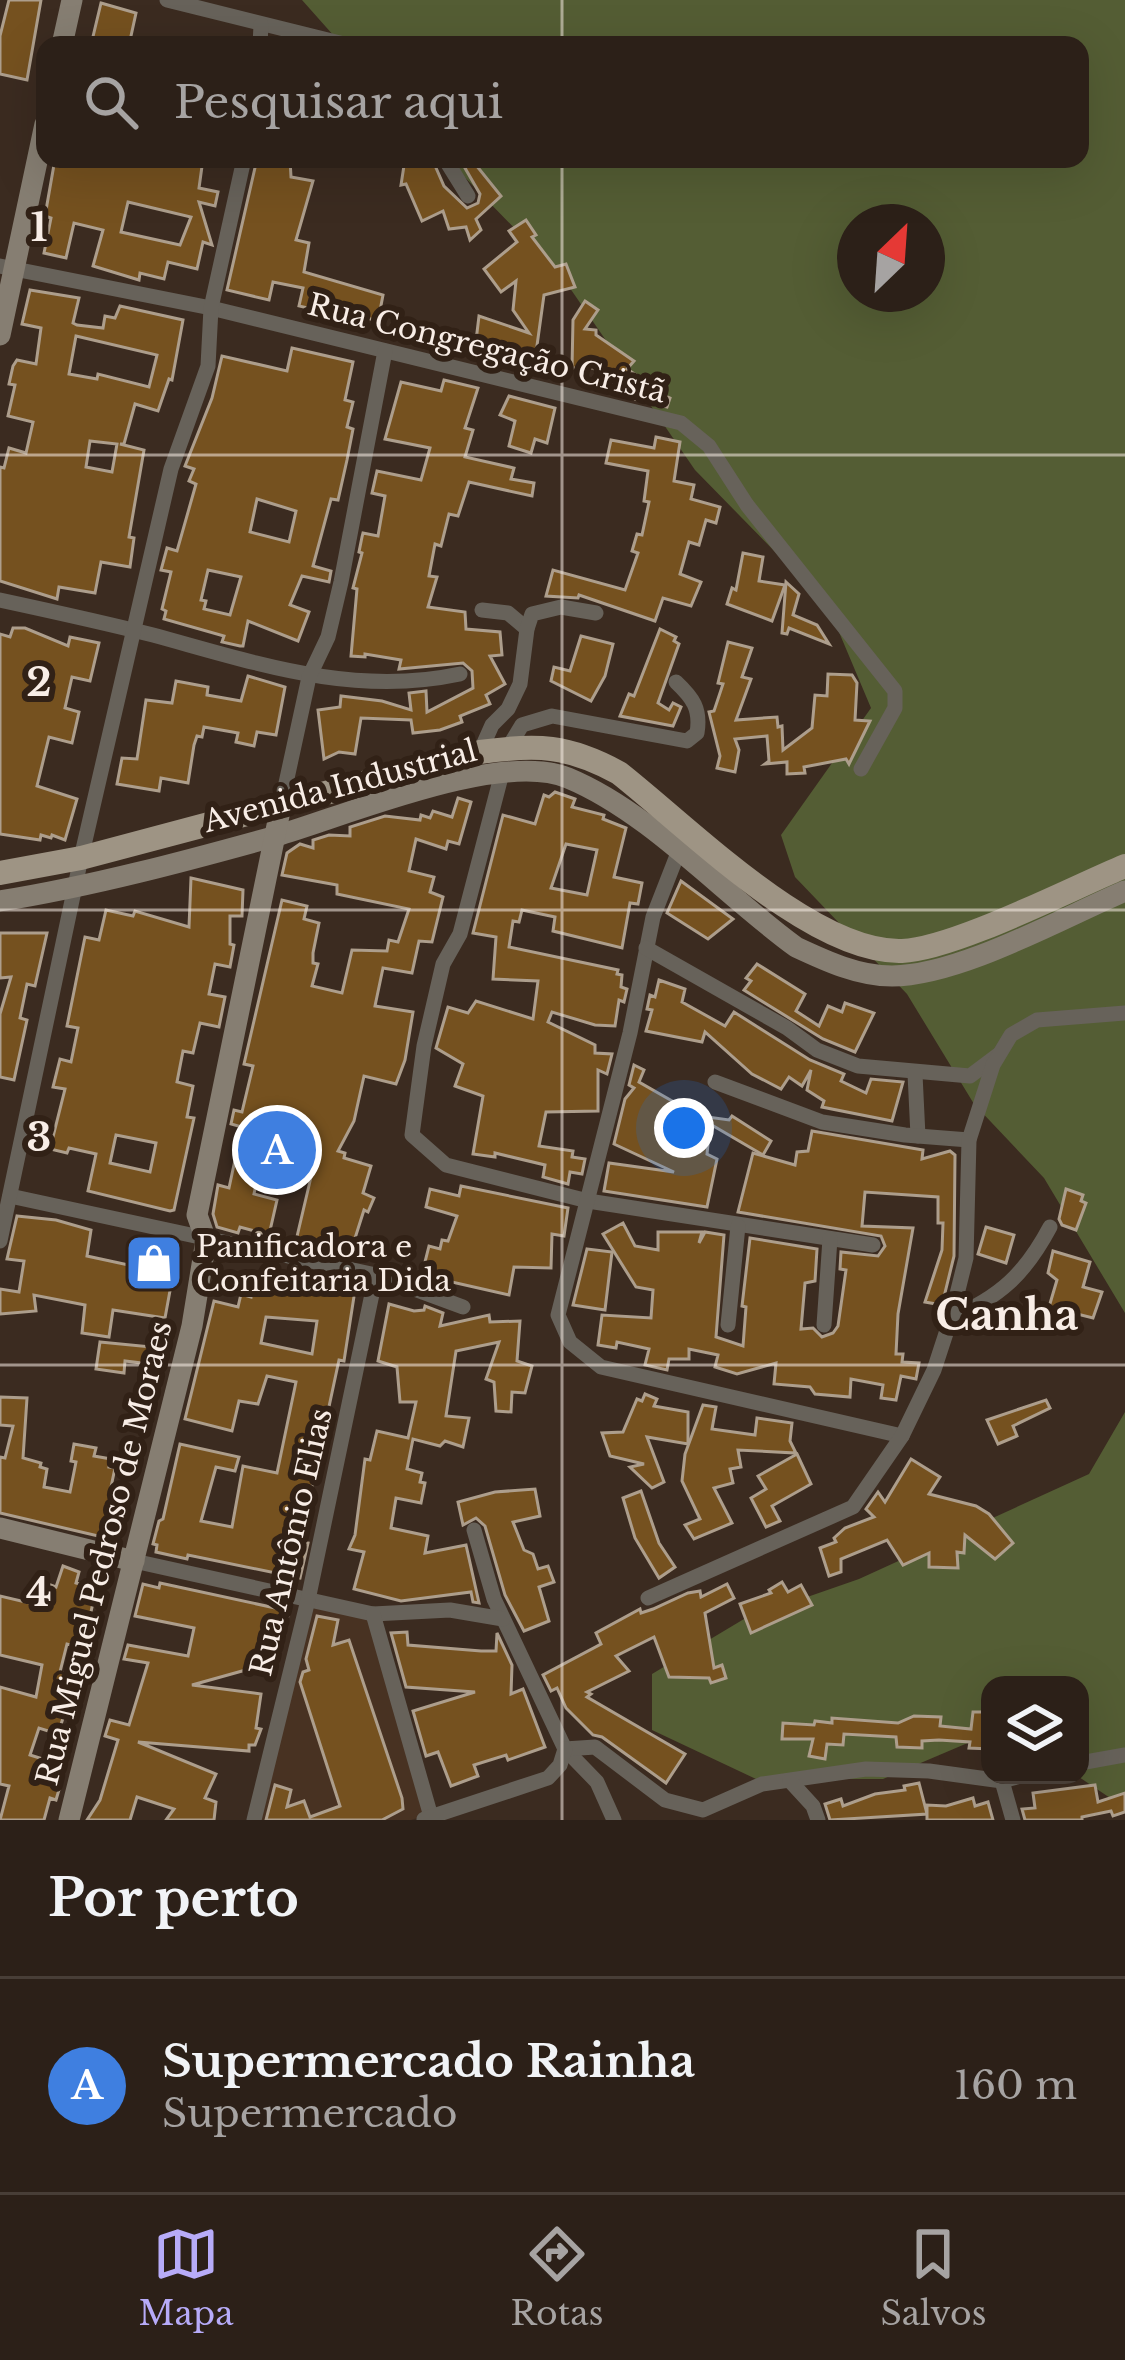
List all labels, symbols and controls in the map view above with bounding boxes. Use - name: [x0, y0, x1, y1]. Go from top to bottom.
- search box: [36, 36, 1089, 168]
- icon: search: [78, 69, 144, 135]
- text: Pesquisar aqui: [174, 74, 503, 130]
- text: 1: [30, 203, 48, 252]
- north arrow: [837, 204, 945, 312]
- street label: Rua Congregação Cristã: [304, 286, 670, 411]
- text: 2: [26, 658, 52, 707]
- street label: Avenida Industrial: [198, 732, 481, 841]
- your location: [654, 1098, 714, 1158]
- pin: A: [238, 1105, 316, 1195]
- text: 3: [27, 1113, 51, 1162]
- place label: Panificadora e Confeitaria Dida: [196, 1228, 451, 1299]
- shop icon: Panificadora e Confeitaria Dida: [123, 1232, 185, 1294]
- district label: Canha: [935, 1289, 1079, 1341]
- street label: Rua Miguel Pedroso de Moraes: [28, 1317, 180, 1789]
- street label: Rua Antônio Elias: [242, 1405, 340, 1679]
- text: 4: [26, 1568, 52, 1617]
- map controls: [981, 1676, 1089, 1784]
- button: layers: [981, 1676, 1089, 1784]
- text: Por perto: [48, 1867, 299, 1930]
- text: Supermercado Rainha: [162, 2033, 695, 2089]
- text: A: [71, 2061, 103, 2110]
- text: 160 m: [954, 2061, 1077, 2110]
- text: Supermercado: [162, 2089, 457, 2138]
- tab: Mapa: [138, 2221, 233, 2334]
- tab: Rotas: [510, 2221, 603, 2334]
- tab: Salvos: [880, 2221, 986, 2334]

